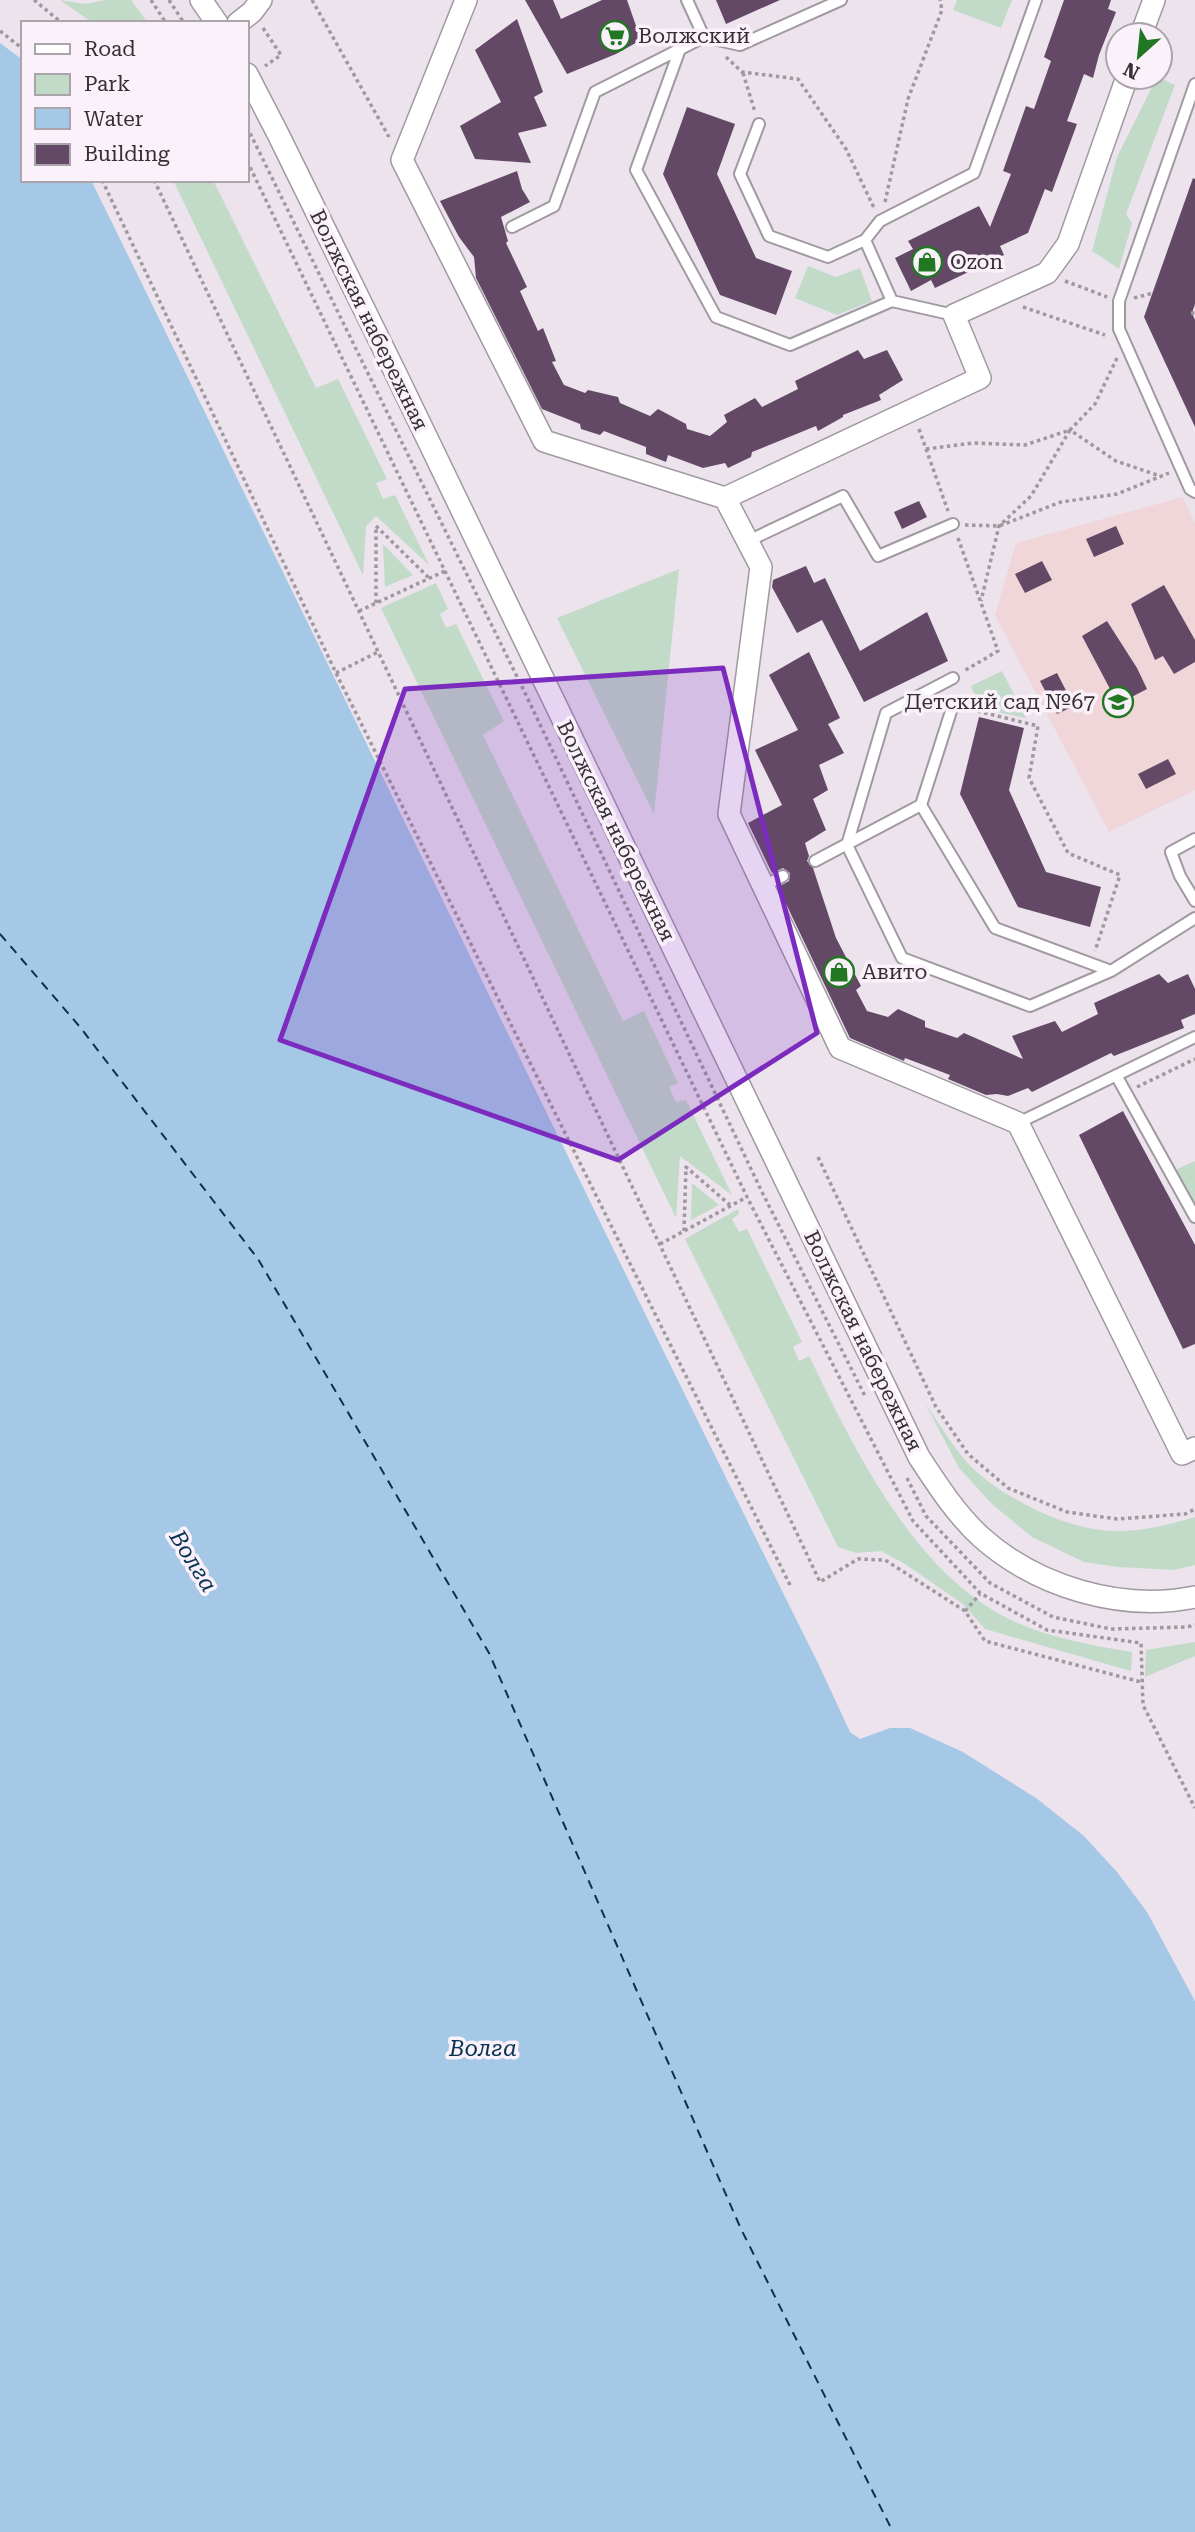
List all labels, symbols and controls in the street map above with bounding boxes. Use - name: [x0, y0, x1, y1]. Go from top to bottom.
- supermarket icon: Волжский: [598, 19, 632, 53]
- legend: [21, 21, 248, 182]
- north arrow: [1104, 21, 1174, 91]
- place label: Волжский: [638, 24, 750, 48]
- text: Road: [84, 37, 136, 61]
- text: N: [1119, 57, 1143, 84]
- text: Park: [84, 72, 130, 96]
- text: Water: [84, 107, 144, 131]
- text: Building: [84, 142, 170, 166]
- street label: Волжская набережная: [305, 206, 433, 434]
- shop icon: Ozon: [910, 245, 944, 279]
- place label: Ozon: [950, 250, 1003, 274]
- school or university icon: Детский сад №67: [1101, 685, 1135, 719]
- place label: Детский сад №67: [905, 690, 1095, 714]
- street label: Волжская набережная: [552, 717, 680, 945]
- shop icon: Авито: [822, 955, 856, 989]
- place label: Авито: [862, 960, 927, 984]
- street label: Волжская набережная: [799, 1227, 927, 1455]
- water label: Волга: [163, 1524, 222, 1597]
- water label: Волга: [448, 2035, 517, 2062]

